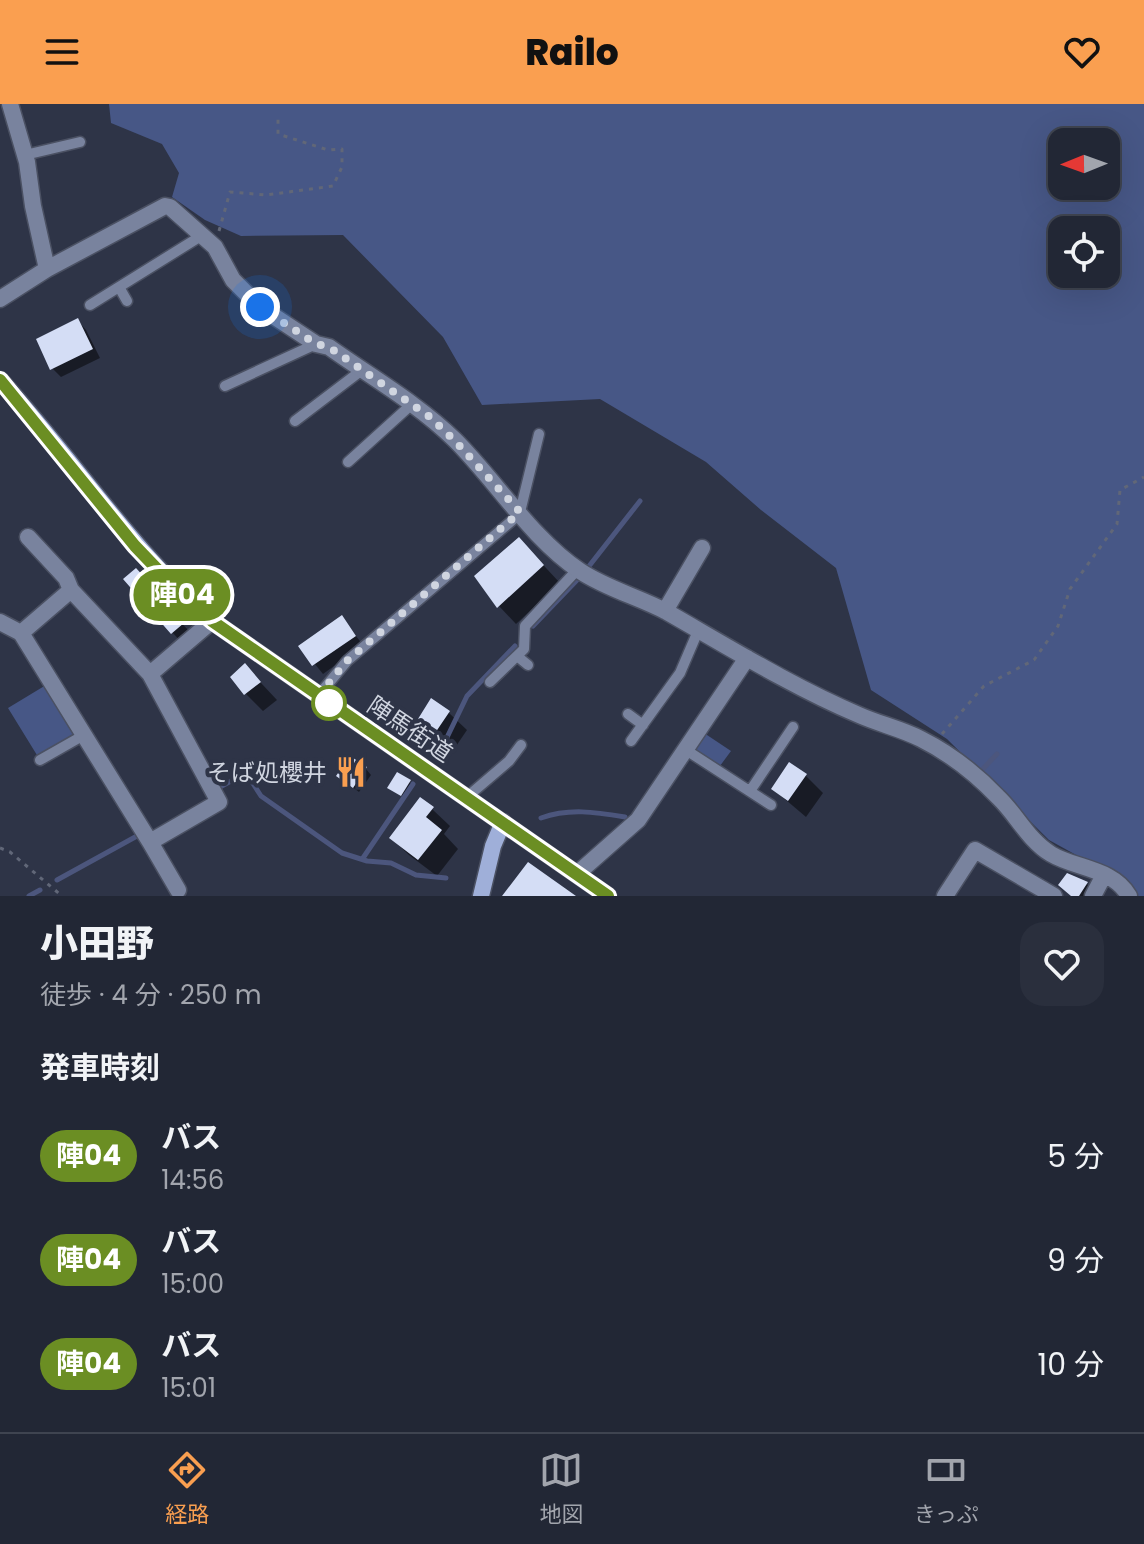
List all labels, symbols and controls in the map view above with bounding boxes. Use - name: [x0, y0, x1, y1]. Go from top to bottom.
- text: Railo: [525, 27, 619, 78]
- icon: menu: [40, 30, 84, 74]
- icon: heart: [1060, 30, 1104, 74]
- north arrow: [1048, 128, 1120, 200]
- map controls: [1048, 128, 1120, 288]
- button: locate: [1048, 216, 1120, 288]
- your location: [240, 287, 280, 327]
- line badge: 陣04: [136, 569, 228, 621]
- text: 陣04: [149, 575, 215, 614]
- unlabelled marker: [312, 686, 346, 720]
- street label: 陣馬街道: [361, 688, 459, 770]
- restaurant icon: そば処櫻井: [334, 755, 368, 789]
- place label: そば処櫻井: [207, 756, 327, 789]
- text: 小田野: [40, 917, 154, 970]
- button: heart: [1020, 922, 1104, 1006]
- text: 徒歩 · 4 分 · 250 m: [40, 977, 261, 1013]
- text: 発車時刻: [40, 1046, 160, 1089]
- text: バス: [161, 1116, 221, 1159]
- text: 5 分: [1047, 1135, 1104, 1178]
- text: 陣04: [56, 1136, 121, 1175]
- text: 14:56: [161, 1162, 224, 1198]
- text: バス: [161, 1220, 221, 1263]
- text: 9 分: [1047, 1239, 1104, 1282]
- text: 陣04: [56, 1240, 121, 1279]
- text: 15:00: [161, 1266, 224, 1302]
- text: バス: [161, 1324, 221, 1367]
- text: 10 分: [1038, 1343, 1104, 1386]
- text: 陣04: [56, 1344, 121, 1383]
- text: 15:01: [161, 1370, 216, 1406]
- tab: 経路: [165, 1448, 209, 1531]
- tab: 地図: [539, 1448, 583, 1531]
- tab: きっぷ: [914, 1448, 979, 1531]

